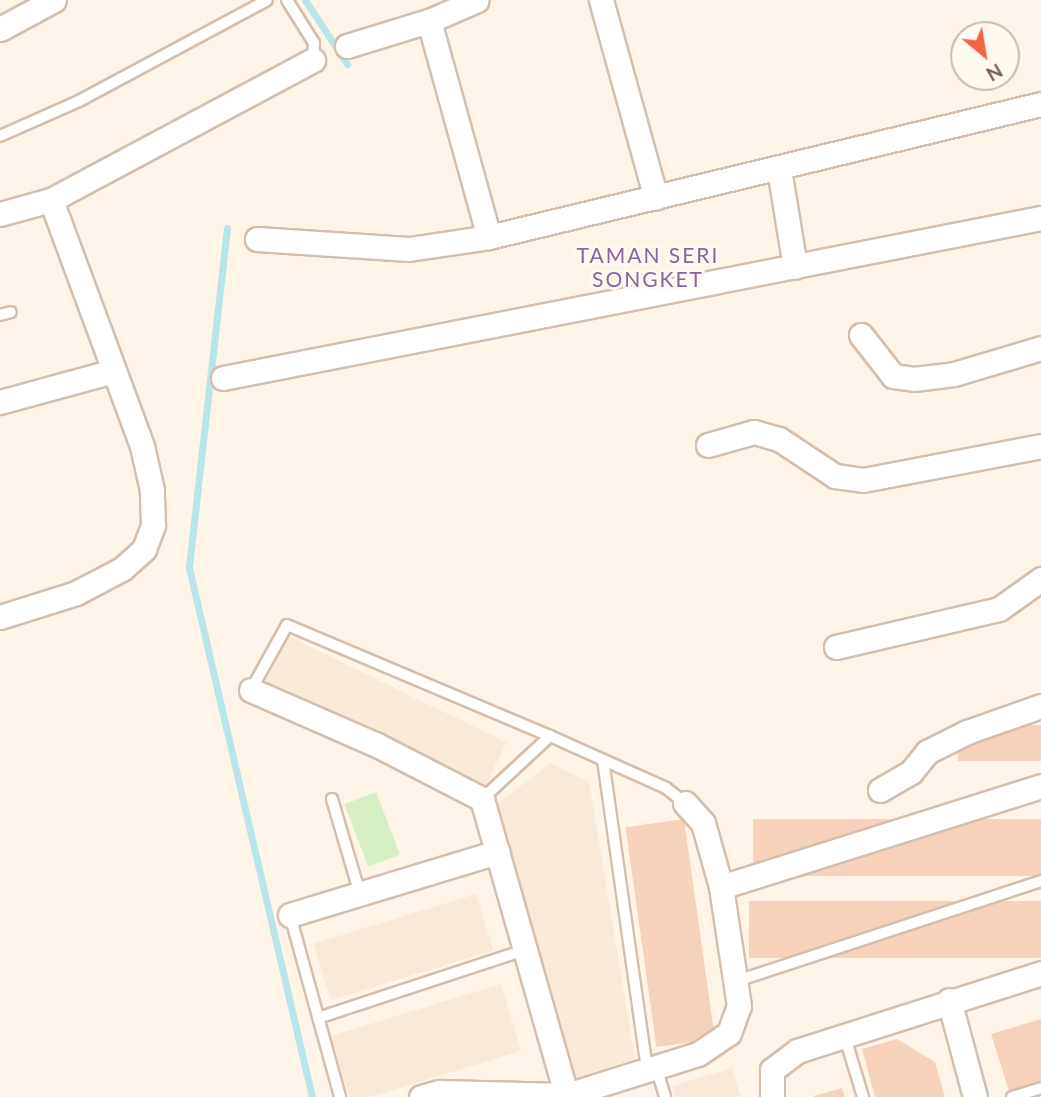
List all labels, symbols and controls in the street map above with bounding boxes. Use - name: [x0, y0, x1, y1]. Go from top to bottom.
- north arrow: [950, 21, 1020, 91]
- text: N: [983, 59, 1007, 87]
- district label: TAMAN SERI SONGKET: [578, 242, 718, 292]

